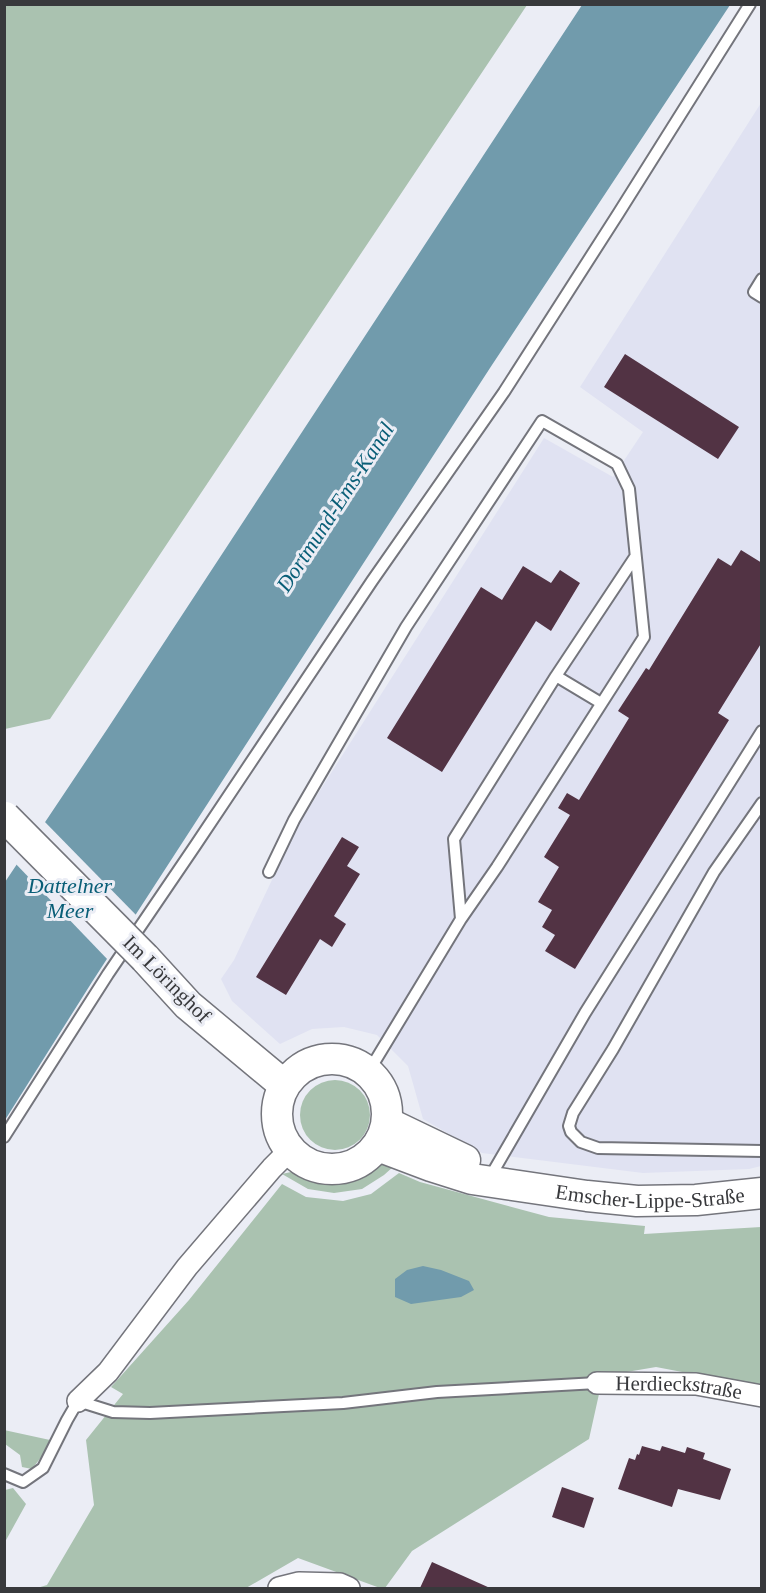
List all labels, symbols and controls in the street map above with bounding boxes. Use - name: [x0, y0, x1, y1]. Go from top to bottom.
- water label: Dortmund-Ems-Kanal: [270, 418, 399, 597]
- water label: Dattelner Meer: [27, 873, 113, 923]
- street label: Im Löringhof: [118, 930, 216, 1028]
- street label: Emscher-Lippe-Straße: [554, 1179, 746, 1213]
- street label: Herdieckstraße: [615, 1371, 744, 1404]

